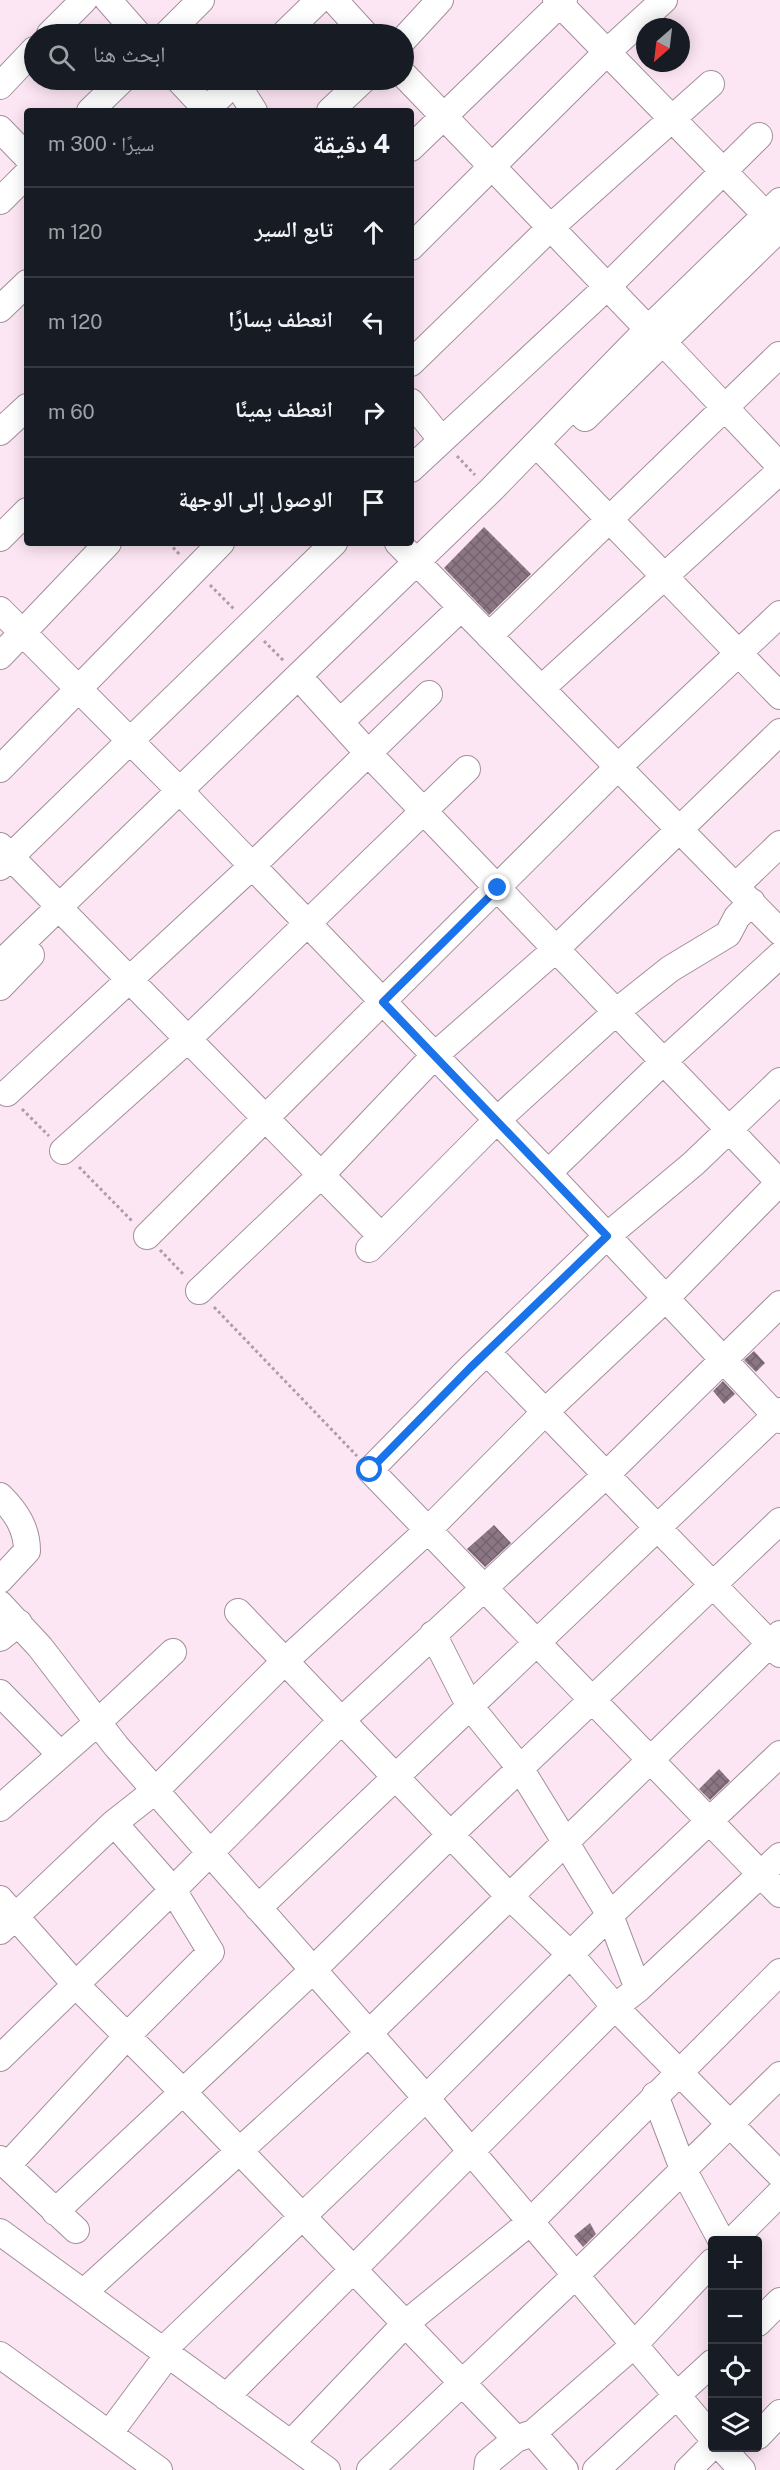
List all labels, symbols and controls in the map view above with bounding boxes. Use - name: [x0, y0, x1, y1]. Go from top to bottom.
- north arrow: [636, 18, 690, 72]
- search box: [24, 24, 414, 90]
- icon: search: [45, 41, 78, 74]
- text: ابحث هنا: [93, 41, 165, 67]
- text: 4 دقيقة: [312, 128, 390, 159]
- text: سيرًا · 300 m: [48, 132, 154, 156]
- text: تابع السير: [255, 216, 333, 242]
- icon: ahead: [357, 216, 390, 249]
- text: 120 m: [48, 220, 103, 244]
- text: انعطف يسارًا: [228, 306, 333, 332]
- icon: left: [357, 306, 390, 339]
- text: 120 m: [48, 310, 103, 334]
- text: انعطف يمينًا: [235, 396, 333, 422]
- icon: right: [357, 396, 390, 429]
- text: 60 m: [48, 400, 95, 424]
- text: الوصول إلى الوجهة: [178, 486, 333, 512]
- icon: arrive: [357, 486, 390, 519]
- route end: [484, 874, 510, 900]
- route start: [356, 1456, 382, 1482]
- map controls: [708, 2236, 762, 2452]
- button: +: [708, 2236, 762, 2290]
- button: −: [708, 2290, 762, 2344]
- button: locate: [708, 2344, 762, 2398]
- button: layers: [708, 2398, 762, 2452]

